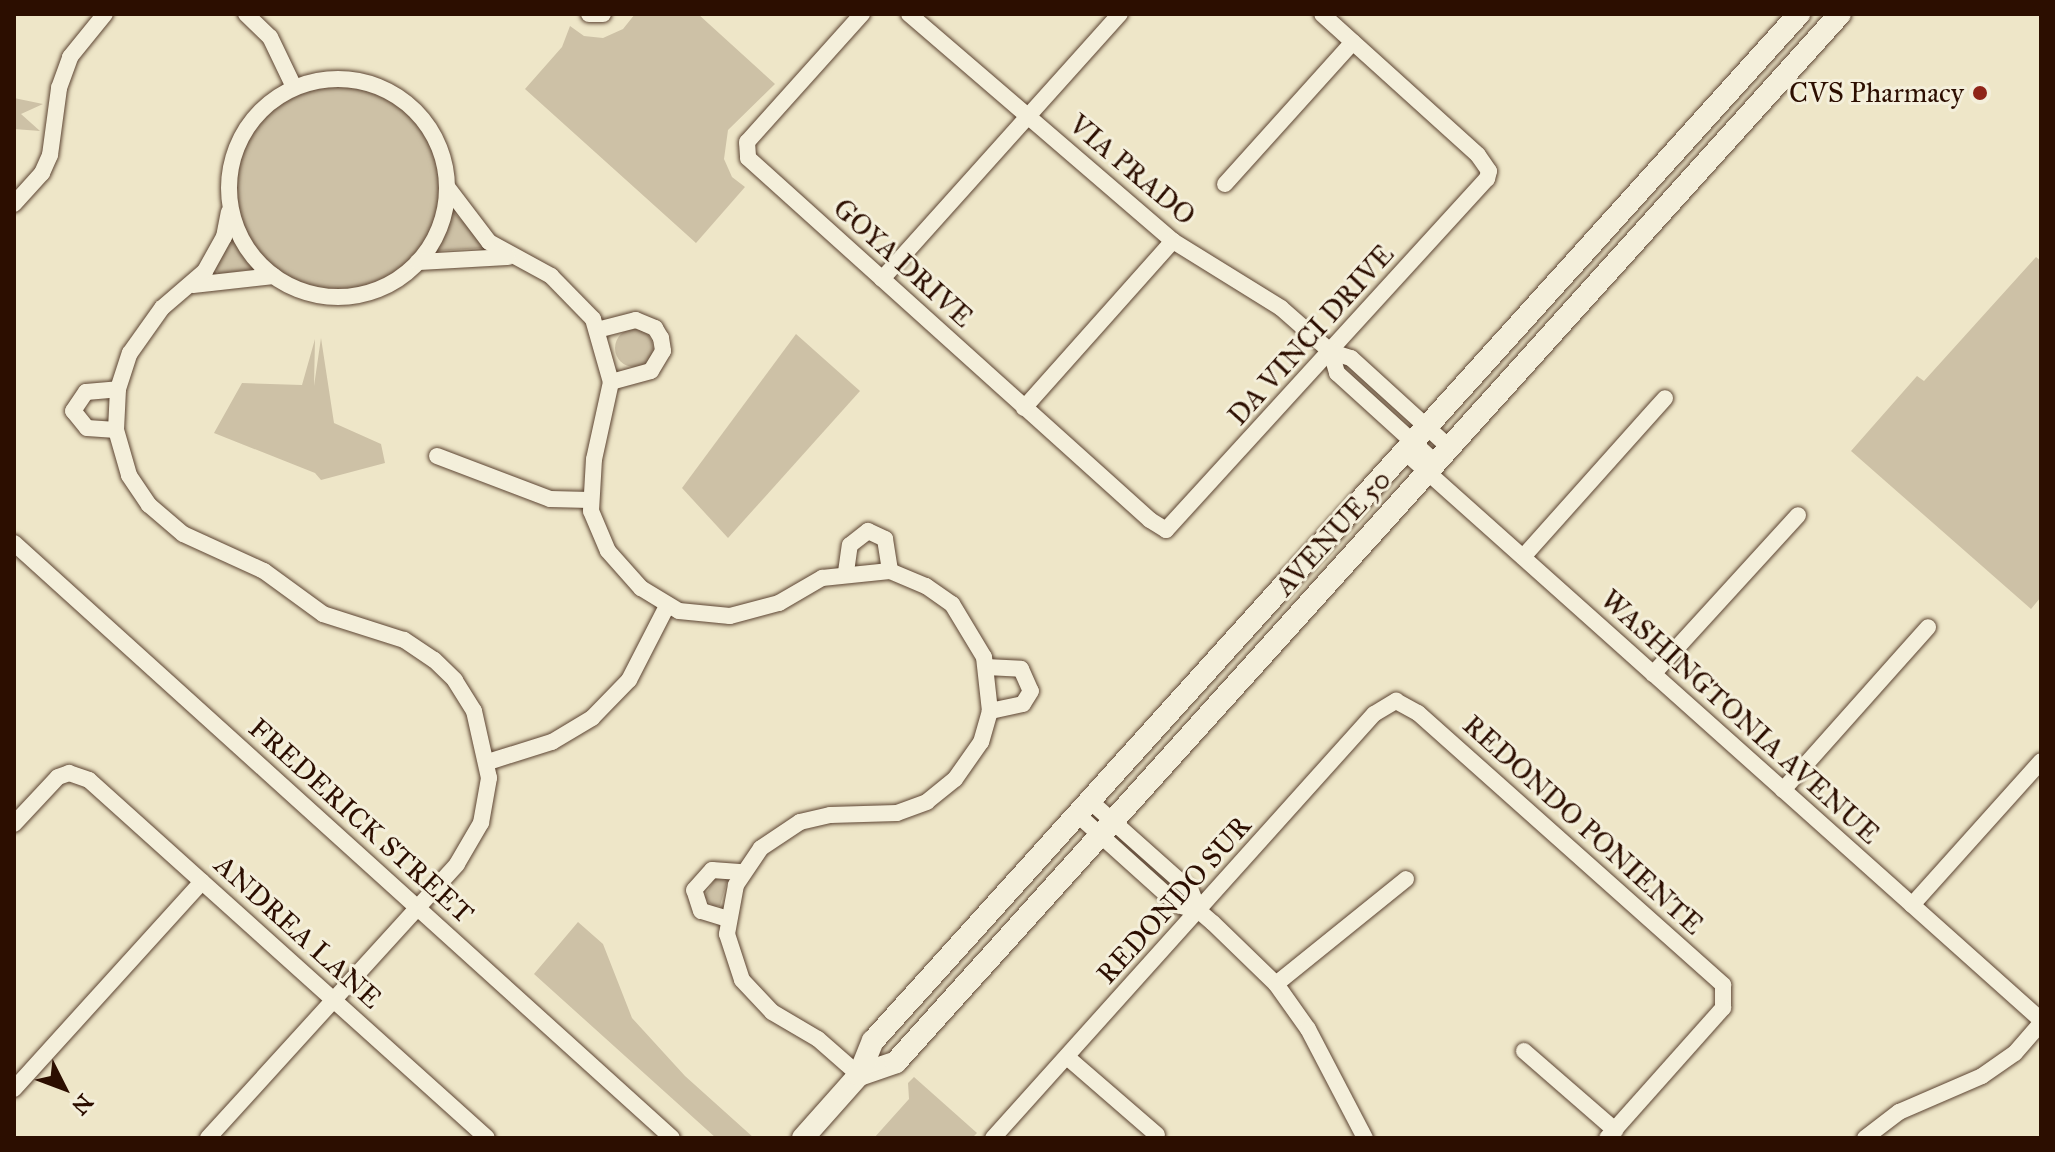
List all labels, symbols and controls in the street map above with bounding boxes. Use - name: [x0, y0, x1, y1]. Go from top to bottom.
- place label: CVS Pharmacy: [1789, 76, 1964, 110]
- marker: CVS Pharmacy: [1971, 84, 1989, 102]
- street label: VIA PRADO: [1062, 108, 1202, 232]
- street label: GOYA DRIVE: [826, 192, 980, 334]
- street label: DA VINCI DRIVE: [1221, 238, 1401, 432]
- street label: AVENUE 50: [1268, 463, 1398, 603]
- street label: WASHINGTONIA AVENUE: [1594, 583, 1886, 851]
- street label: REDONDO PONIENTE: [1456, 708, 1710, 942]
- street label: FREDERICK STREET: [242, 711, 480, 931]
- street label: REDONDO SUR: [1090, 809, 1258, 991]
- street label: ANDREA LANE: [208, 848, 388, 1016]
- north arrow: [24, 1048, 104, 1128]
- text: N: [66, 1088, 98, 1120]

